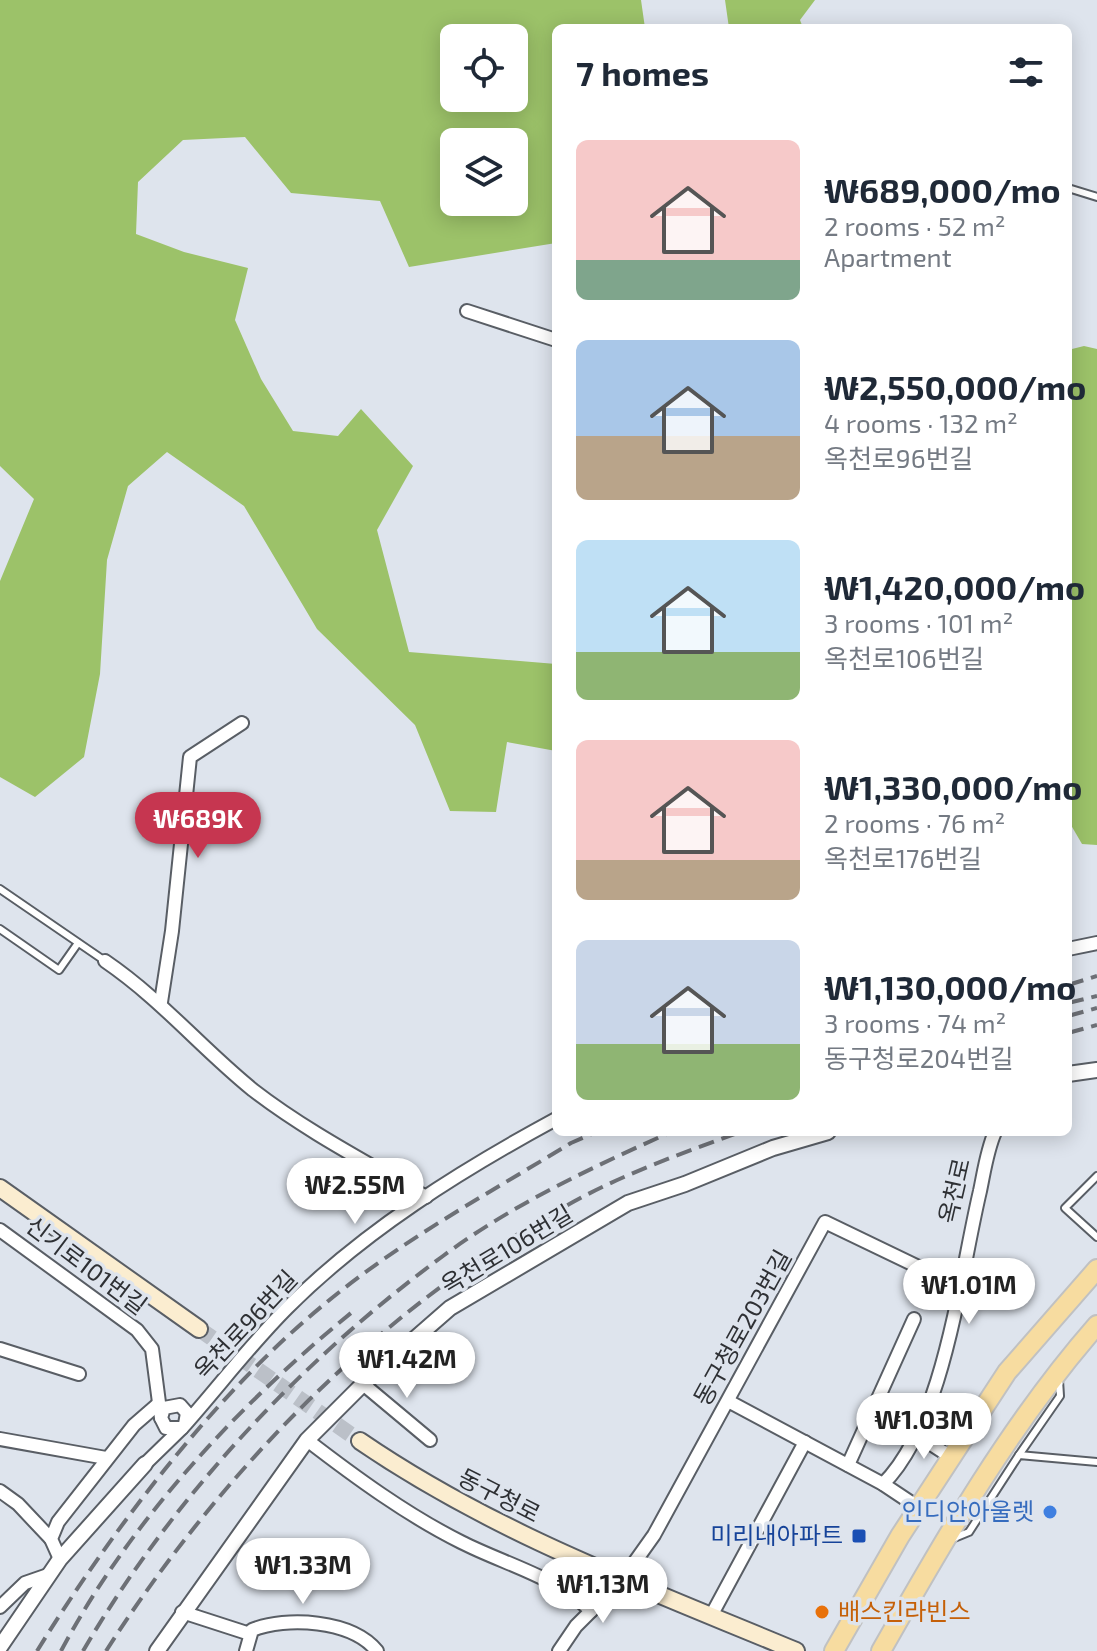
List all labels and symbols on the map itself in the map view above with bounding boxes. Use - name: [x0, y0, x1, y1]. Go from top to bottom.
- pin: ₩689K: [142, 792, 254, 860]
- street label: 옥천로: [932, 1155, 975, 1226]
- pin: ₩2.55M: [290, 1158, 420, 1226]
- street label: 옥천로106번길: [435, 1198, 577, 1299]
- street label: 신기로101번길: [21, 1210, 153, 1320]
- street label: 동구청로203번길: [687, 1244, 796, 1410]
- pin: ₩1.01M: [904, 1258, 1034, 1326]
- street label: 옥천로96번길: [187, 1264, 303, 1384]
- pin: ₩1.42M: [342, 1332, 472, 1400]
- pin: ₩1.03M: [859, 1393, 989, 1461]
- street label: 동구청로: [454, 1462, 546, 1528]
- place label: 인디안아울렛: [902, 1496, 1034, 1525]
- marker: 인디안아울렛: [1041, 1503, 1059, 1521]
- place label: 미리내아파트: [711, 1520, 843, 1549]
- marker: 미리내아파트: [850, 1527, 868, 1545]
- pin: ₩1.33M: [238, 1538, 368, 1606]
- pin: ₩1.13M: [538, 1557, 668, 1625]
- place label: 배스킨라빈스: [838, 1596, 970, 1625]
- marker: 배스킨라빈스: [813, 1603, 831, 1621]

